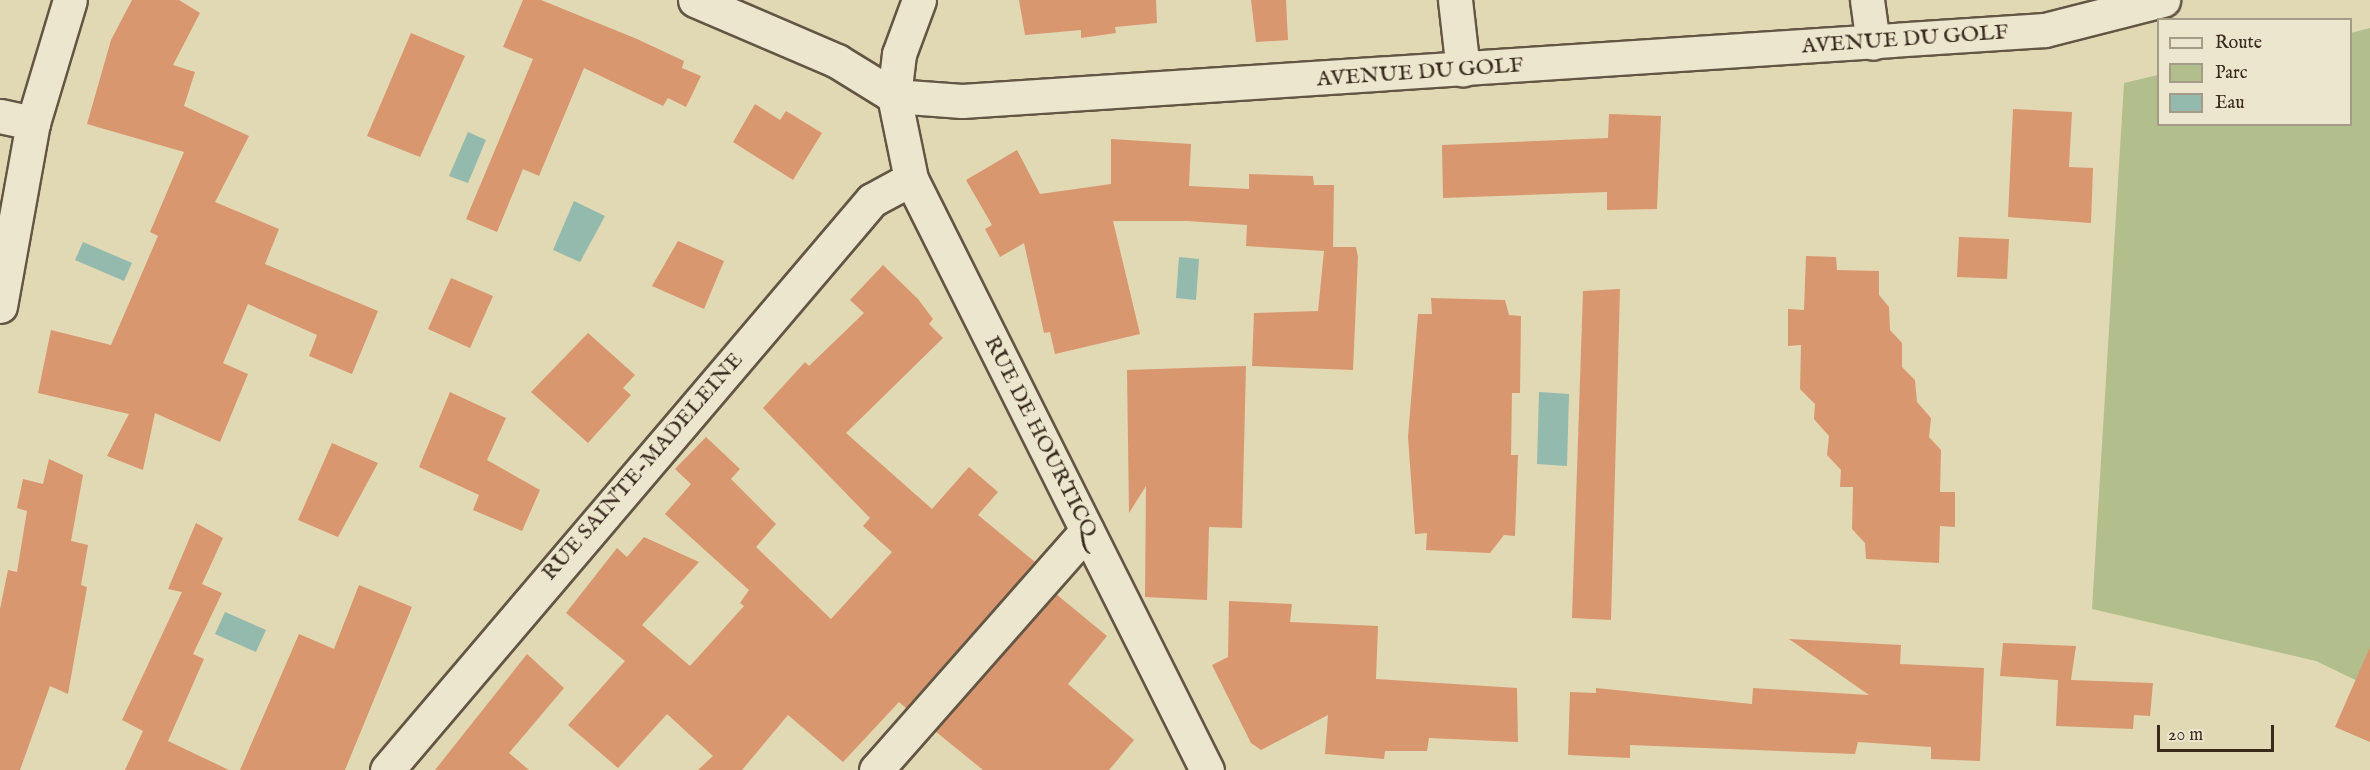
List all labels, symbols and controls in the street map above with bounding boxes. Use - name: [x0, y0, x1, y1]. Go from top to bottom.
- legend: [2157, 18, 2352, 126]
- street label: AVENUE DU GOLF: [1801, 20, 2009, 60]
- text: Route: [2215, 32, 2262, 55]
- street label: AVENUE DU GOLF: [1316, 53, 1524, 93]
- text: Parc: [2215, 62, 2247, 85]
- text: Eau: [2215, 92, 2245, 115]
- street label: RUE DE HOURTICQ: [978, 332, 1102, 542]
- street label: RUE SAINTE-MADELEINE: [537, 348, 749, 586]
- scale bar: [2160, 713, 2277, 751]
- text: 20 m: [2168, 724, 2203, 747]

